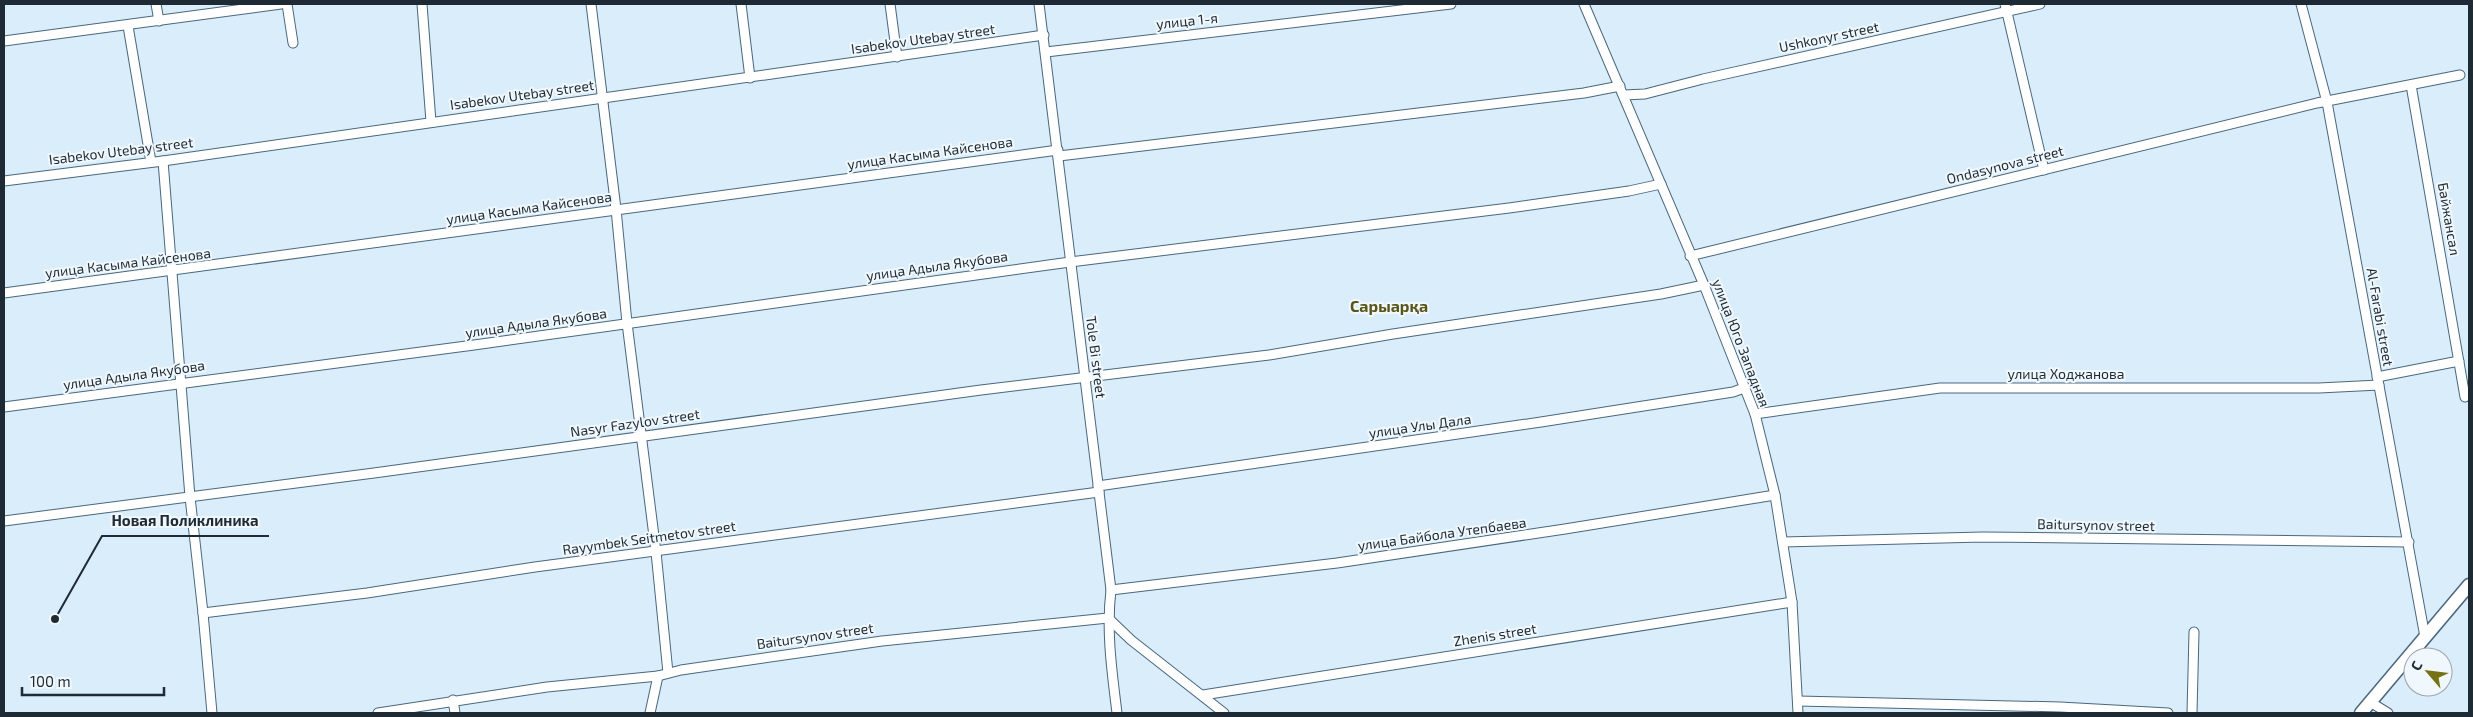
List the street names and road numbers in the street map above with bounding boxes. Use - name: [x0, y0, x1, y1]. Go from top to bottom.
- street label: улица 1-я: [1155, 9, 1219, 32]
- street label: Ushkonyr street: [1777, 18, 1880, 55]
- street label: Isabekov Utebay street: [850, 20, 996, 57]
- street label: Isabekov Utebay street: [449, 76, 595, 113]
- street label: улица Касыма Кайсенова: [846, 132, 1014, 173]
- street label: Isabekov Utebay street: [48, 133, 194, 168]
- street label: Ondasynova street: [1945, 142, 2065, 187]
- street label: Байжансал: [2435, 181, 2464, 257]
- street label: улица Касыма Кайсенова: [445, 187, 613, 228]
- street label: улица Касыма Кайсенова: [44, 244, 212, 281]
- street label: улица Адыла Якубова: [865, 247, 1009, 284]
- street label: Al-Farabi street: [2363, 266, 2398, 368]
- street label: улица Юго Западная: [1709, 276, 1774, 409]
- street label: улица Адыла Якубова: [464, 304, 608, 341]
- street label: Tole Bi street: [1083, 315, 1110, 399]
- street label: улица Адыла Якубова: [62, 356, 206, 393]
- street label: улица Ходжанова: [2007, 365, 2125, 382]
- street label: Nasyr Fazylov street: [569, 405, 701, 440]
- street label: улица Улы Дала: [1368, 410, 1472, 441]
- street label: улица Байбола Утепбаева: [1356, 513, 1527, 554]
- street label: Baitursynov street: [2037, 515, 2155, 534]
- street label: Rayymbek Seitmetov street: [561, 517, 737, 558]
- street label: Baitursynov street: [755, 619, 874, 652]
- street label: Zhenis street: [1452, 620, 1538, 649]

